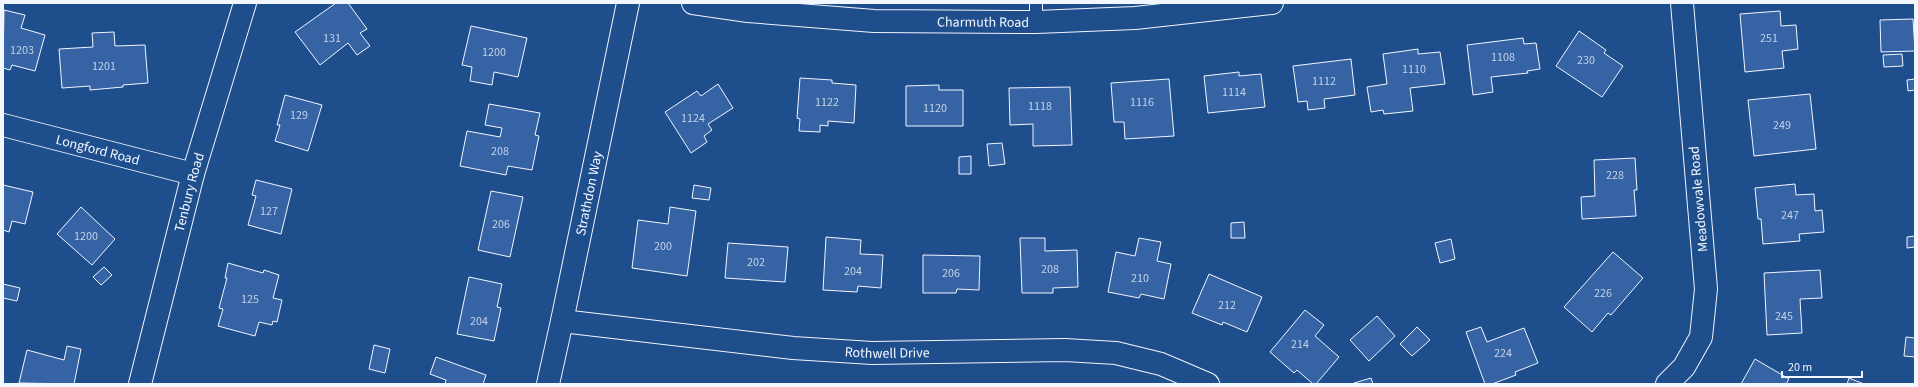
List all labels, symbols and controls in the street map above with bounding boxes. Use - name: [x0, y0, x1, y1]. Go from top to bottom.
- street label: Charmuth Road: [937, 12, 1029, 33]
- house number: 131: [323, 30, 341, 47]
- house number: 251: [1760, 30, 1778, 47]
- house number: 1203: [10, 42, 34, 59]
- house number: 1200: [482, 44, 506, 61]
- house number: 1108: [1491, 49, 1515, 66]
- house number: 230: [1577, 52, 1595, 69]
- house number: 1201: [92, 58, 116, 75]
- house number: 1110: [1402, 61, 1426, 78]
- house number: 1112: [1312, 73, 1336, 90]
- house number: 1114: [1222, 84, 1246, 101]
- house number: 1122: [815, 94, 839, 111]
- house number: 1116: [1130, 94, 1154, 111]
- house number: 1118: [1028, 98, 1052, 115]
- house number: 1120: [923, 100, 947, 117]
- house number: 129: [290, 107, 308, 124]
- house number: 1124: [681, 110, 705, 127]
- house number: 249: [1773, 117, 1791, 134]
- street label: Longford Road: [54, 130, 142, 171]
- house number: 208: [491, 143, 509, 160]
- street label: Meadowvale Road: [1684, 145, 1714, 253]
- street label: Strathdon Way: [571, 149, 608, 238]
- street label: Tenbury Road: [170, 150, 210, 234]
- house number: 228: [1606, 167, 1624, 184]
- house number: 127: [260, 203, 278, 220]
- house number: 247: [1781, 207, 1799, 224]
- house number: 206: [492, 216, 510, 233]
- house number: 1200: [74, 228, 98, 245]
- house number: 200: [654, 238, 672, 255]
- house number: 202: [747, 254, 765, 271]
- house number: 208: [1041, 261, 1059, 278]
- house number: 204: [844, 263, 862, 280]
- house number: 206: [942, 265, 960, 282]
- house number: 210: [1131, 270, 1149, 287]
- house number: 226: [1594, 285, 1612, 302]
- house number: 125: [241, 291, 259, 308]
- house number: 212: [1218, 297, 1236, 314]
- house number: 245: [1775, 308, 1793, 325]
- house number: 204: [470, 313, 488, 330]
- house number: 214: [1291, 336, 1309, 353]
- street label: Rothwell Drive: [844, 342, 930, 364]
- house number: 224: [1494, 345, 1512, 362]
- scale bar: [1782, 353, 1862, 379]
- text: 20 m: [1788, 359, 1812, 376]

